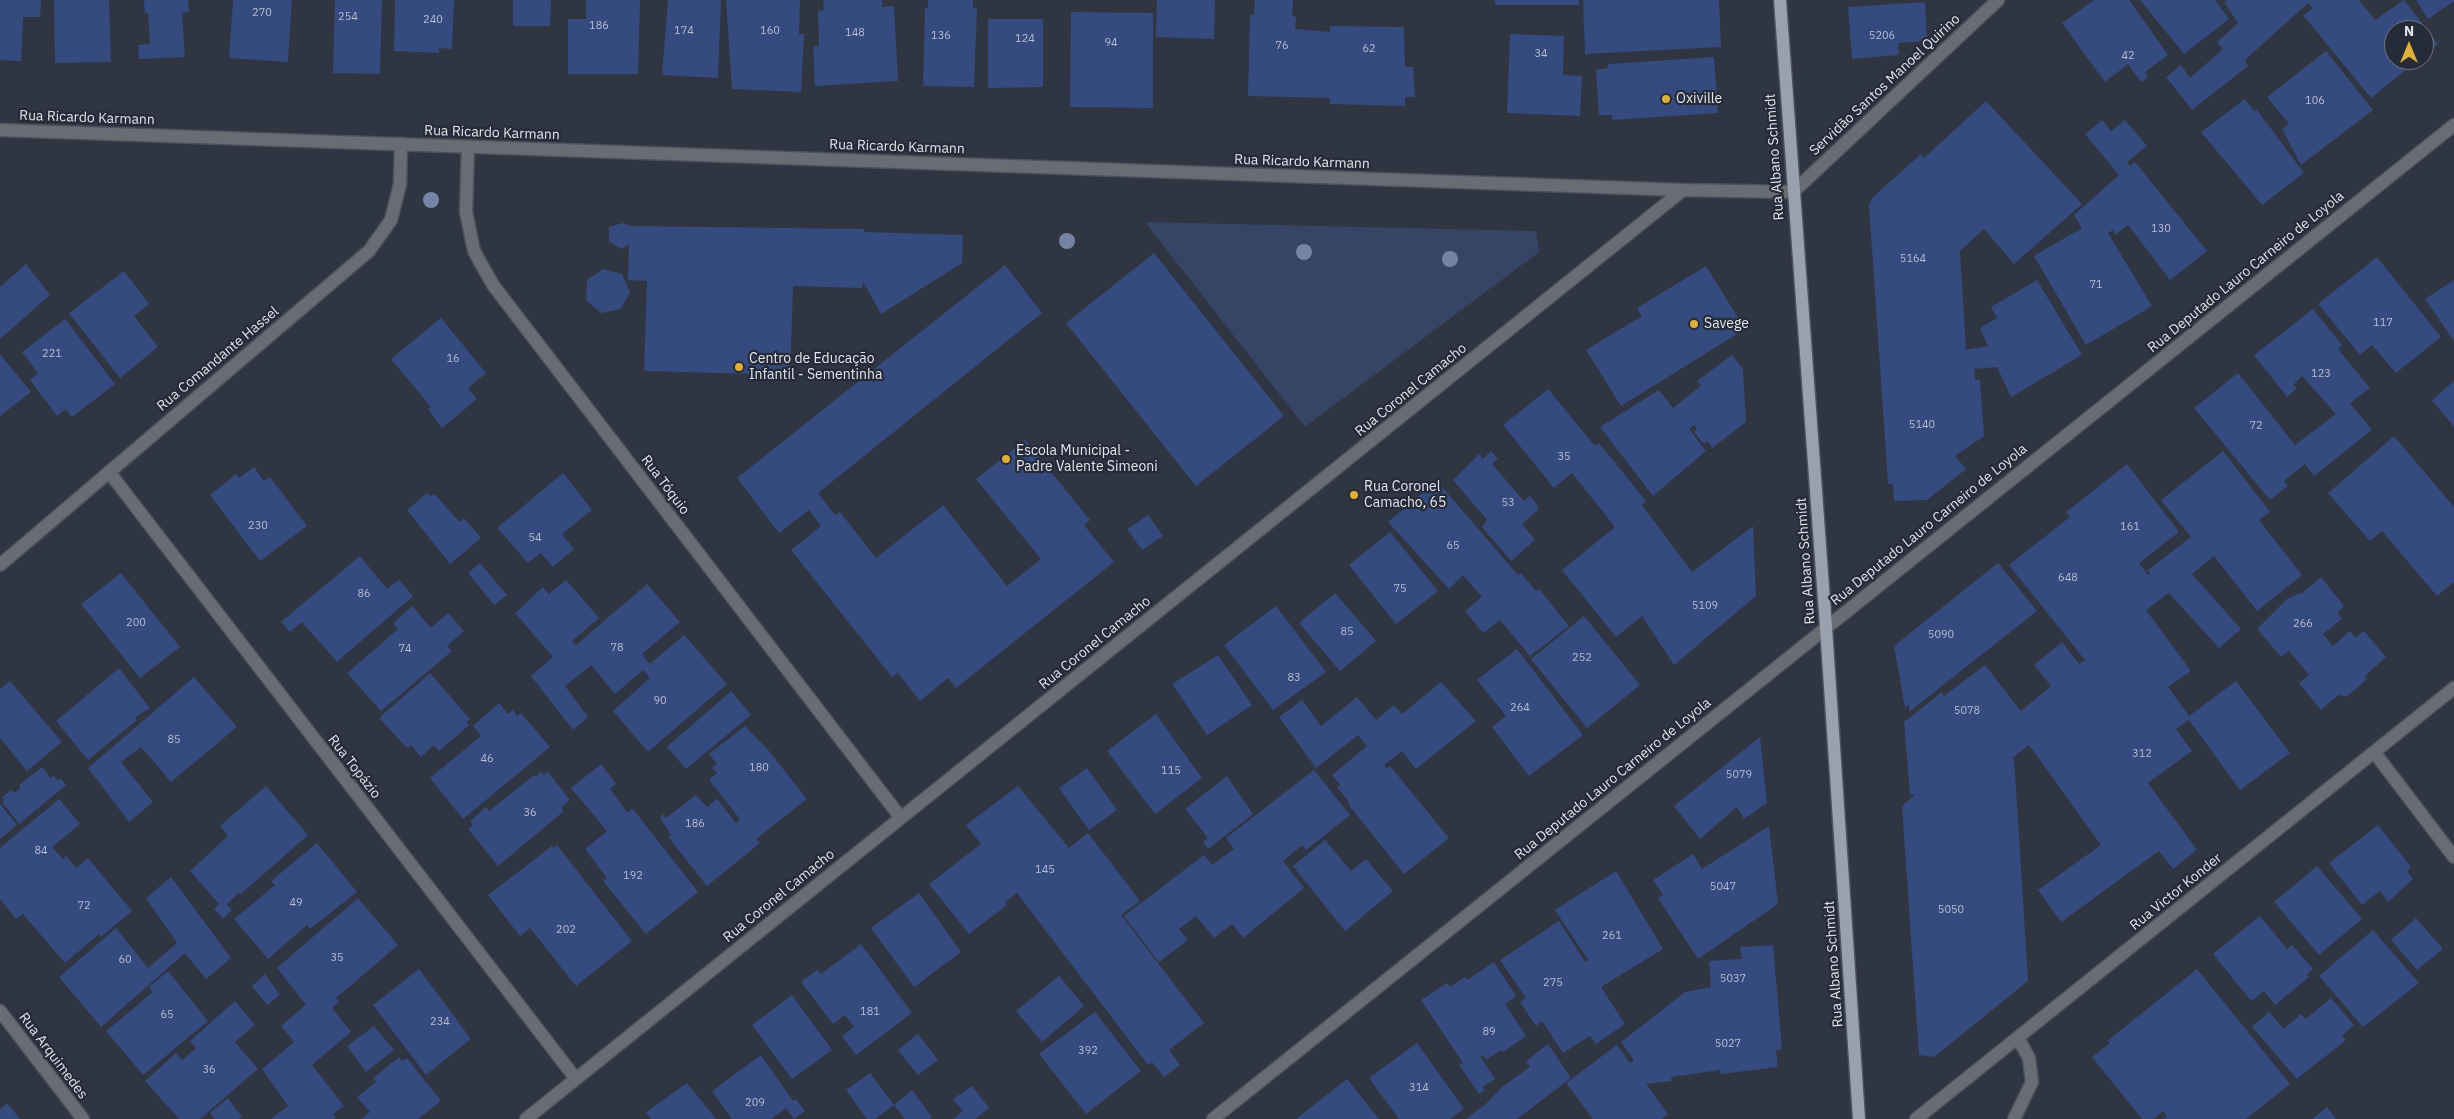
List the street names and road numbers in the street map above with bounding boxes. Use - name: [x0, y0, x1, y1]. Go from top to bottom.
- street label: Servidão Santos Manoel Quirino: [1806, 11, 1964, 159]
- street label: Rua Albano Schmidt: [1762, 93, 1788, 221]
- street label: Rua Ricardo Karmann: [19, 107, 155, 129]
- street label: Rua Ricardo Karmann: [424, 122, 560, 144]
- street label: Rua Ricardo Karmann: [829, 136, 965, 158]
- street label: Rua Ricardo Karmann: [1234, 151, 1370, 173]
- street label: Rua Deputado Lauro Carneiro de Loyola: [2145, 188, 2347, 356]
- street label: Rua Comandante Hassel: [154, 303, 282, 415]
- street label: Rua Coronel Camacho: [1352, 340, 1470, 440]
- street label: Rua Deputado Lauro Carneiro de Loyola: [1828, 441, 2030, 609]
- street label: Rua Tóquio: [637, 452, 693, 518]
- street label: Rua Albano Schmidt: [1793, 497, 1819, 625]
- street label: Rua Coronel Camacho: [1036, 593, 1154, 693]
- street label: Rua Deputado Lauro Carneiro de Loyola: [1512, 695, 1714, 863]
- street label: Rua Topázio: [324, 732, 384, 802]
- street label: Rua Coronel Camacho: [720, 846, 838, 946]
- street label: Rua Victor Konder: [2127, 850, 2225, 934]
- street label: Rua Albano Schmidt: [1821, 900, 1847, 1028]
- street label: Rua Arquimedes: [15, 1009, 91, 1103]

